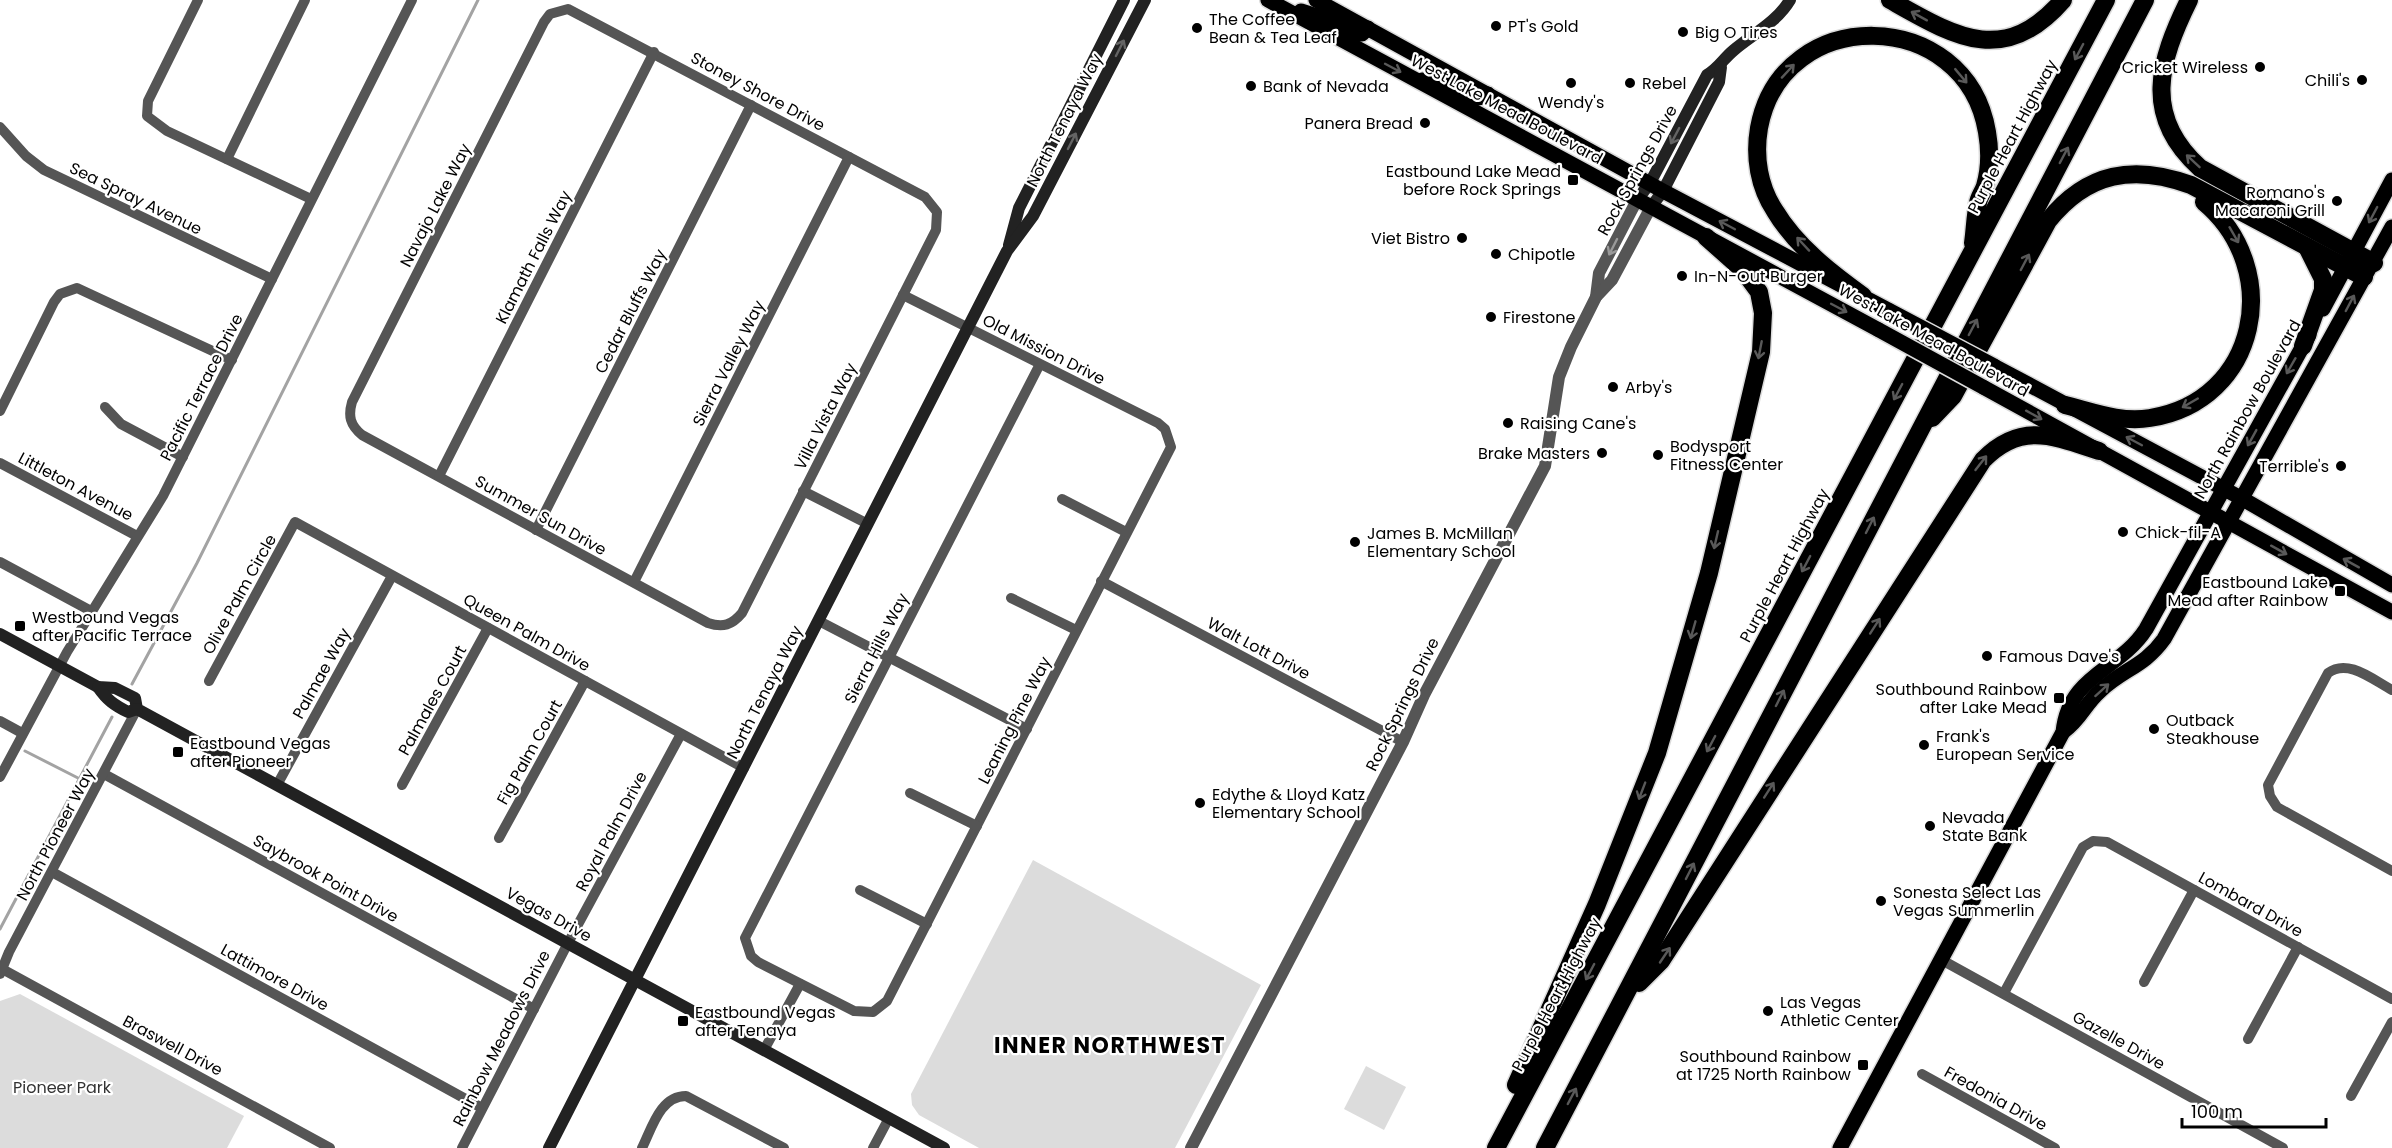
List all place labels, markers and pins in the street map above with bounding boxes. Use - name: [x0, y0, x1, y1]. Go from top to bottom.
- place label: The Coffee Bean & Tea Leaf: [1209, 8, 1337, 49]
- place label: PT's Gold: [1508, 15, 1579, 38]
- marker: PT's Gold: [1489, 19, 1503, 33]
- marker: The Coffee Bean & Tea Leaf: [1190, 21, 1204, 35]
- place label: Big O Tires: [1695, 21, 1778, 44]
- marker: Big O Tires: [1676, 25, 1690, 39]
- place label: Cricket Wireless: [2122, 56, 2248, 79]
- marker: Cricket Wireless: [2253, 60, 2267, 74]
- place label: Chili's: [2305, 69, 2350, 92]
- place label: Rebel: [1642, 72, 1686, 95]
- marker: Chili's: [2355, 73, 2369, 87]
- place label: Bank of Nevada: [1263, 75, 1389, 98]
- marker: Wendy's: [1564, 76, 1578, 90]
- marker: Rebel: [1623, 76, 1637, 90]
- marker: Bank of Nevada: [1244, 79, 1258, 93]
- place label: Wendy's: [1538, 91, 1604, 114]
- place label: Panera Bread: [1304, 112, 1413, 135]
- marker: Panera Bread: [1418, 116, 1432, 130]
- place label: Eastbound Lake Mead before Rock Springs: [1386, 160, 1561, 201]
- marker: Eastbound Lake Mead before Rock Springs: [1566, 173, 1580, 187]
- place label: Romano's Macaroni Grill: [2215, 181, 2325, 222]
- marker: Romano's Macaroni Grill: [2330, 194, 2344, 208]
- place label: Viet Bistro: [1371, 227, 1450, 250]
- marker: Viet Bistro: [1455, 231, 1469, 245]
- place label: Chipotle: [1508, 243, 1575, 266]
- marker: Chipotle: [1489, 247, 1503, 261]
- place label: In-N-Out Burger: [1694, 265, 1823, 288]
- marker: In-N-Out Burger: [1675, 269, 1689, 283]
- place label: Firestone: [1503, 306, 1576, 329]
- marker: Firestone: [1484, 310, 1498, 324]
- place label: Arby's: [1625, 376, 1672, 399]
- marker: Arby's: [1606, 380, 1620, 394]
- place label: Raising Cane's: [1520, 412, 1636, 435]
- marker: Raising Cane's: [1501, 416, 1515, 430]
- place label: Bodysport Fitness Center: [1670, 435, 1783, 476]
- place label: Brake Masters: [1478, 442, 1590, 465]
- marker: Brake Masters: [1595, 446, 1609, 460]
- marker: Bodysport Fitness Center: [1651, 448, 1665, 462]
- place label: Terrible's: [2259, 455, 2329, 478]
- marker: Terrible's: [2334, 459, 2348, 473]
- place label: Chick-fil-A: [2135, 521, 2221, 544]
- place label: James B. McMillan Elementary School: [1367, 522, 1515, 563]
- marker: Chick-fil-A: [2116, 525, 2130, 539]
- marker: James B. McMillan Elementary School: [1348, 535, 1362, 549]
- place label: Eastbound Lake Mead after Rainbow: [2167, 571, 2328, 612]
- marker: Eastbound Lake Mead after Rainbow: [2333, 584, 2347, 598]
- place label: Westbound Vegas after Pacific Terrace: [32, 606, 192, 647]
- marker: Westbound Vegas after Pacific Terrace: [13, 619, 27, 633]
- place label: Famous Dave's: [1999, 645, 2119, 668]
- marker: Famous Dave's: [1980, 649, 1994, 663]
- place label: Southbound Rainbow after Lake Mead: [1876, 678, 2047, 719]
- marker: Southbound Rainbow after Lake Mead: [2052, 691, 2066, 705]
- place label: Outback Steakhouse: [2166, 709, 2259, 750]
- marker: Outback Steakhouse: [2147, 722, 2161, 736]
- place label: Frank's European Service: [1936, 725, 2075, 766]
- place label: Eastbound Vegas after Pioneer: [190, 732, 331, 773]
- marker: Frank's European Service: [1917, 738, 1931, 752]
- marker: Eastbound Vegas after Pioneer: [171, 745, 185, 759]
- place label: Edythe & Lloyd Katz Elementary School: [1212, 783, 1365, 824]
- marker: Edythe & Lloyd Katz Elementary School: [1193, 796, 1207, 810]
- place label: Nevada State Bank: [1942, 806, 2028, 847]
- marker: Nevada State Bank: [1923, 819, 1937, 833]
- place label: Sonesta Select Las Vegas Summerlin: [1893, 881, 2041, 922]
- marker: Sonesta Select Las Vegas Summerlin: [1874, 894, 1888, 908]
- place label: Las Vegas Athletic Center: [1780, 991, 1899, 1032]
- place label: Eastbound Vegas after Tenaya: [695, 1001, 836, 1042]
- marker: Las Vegas Athletic Center: [1761, 1004, 1775, 1018]
- marker: Eastbound Vegas after Tenaya: [676, 1014, 690, 1028]
- place label: Southbound Rainbow at 1725 North Rainbow: [1676, 1045, 1851, 1086]
- marker: Southbound Rainbow at 1725 North Rainbow: [1856, 1058, 1870, 1072]

